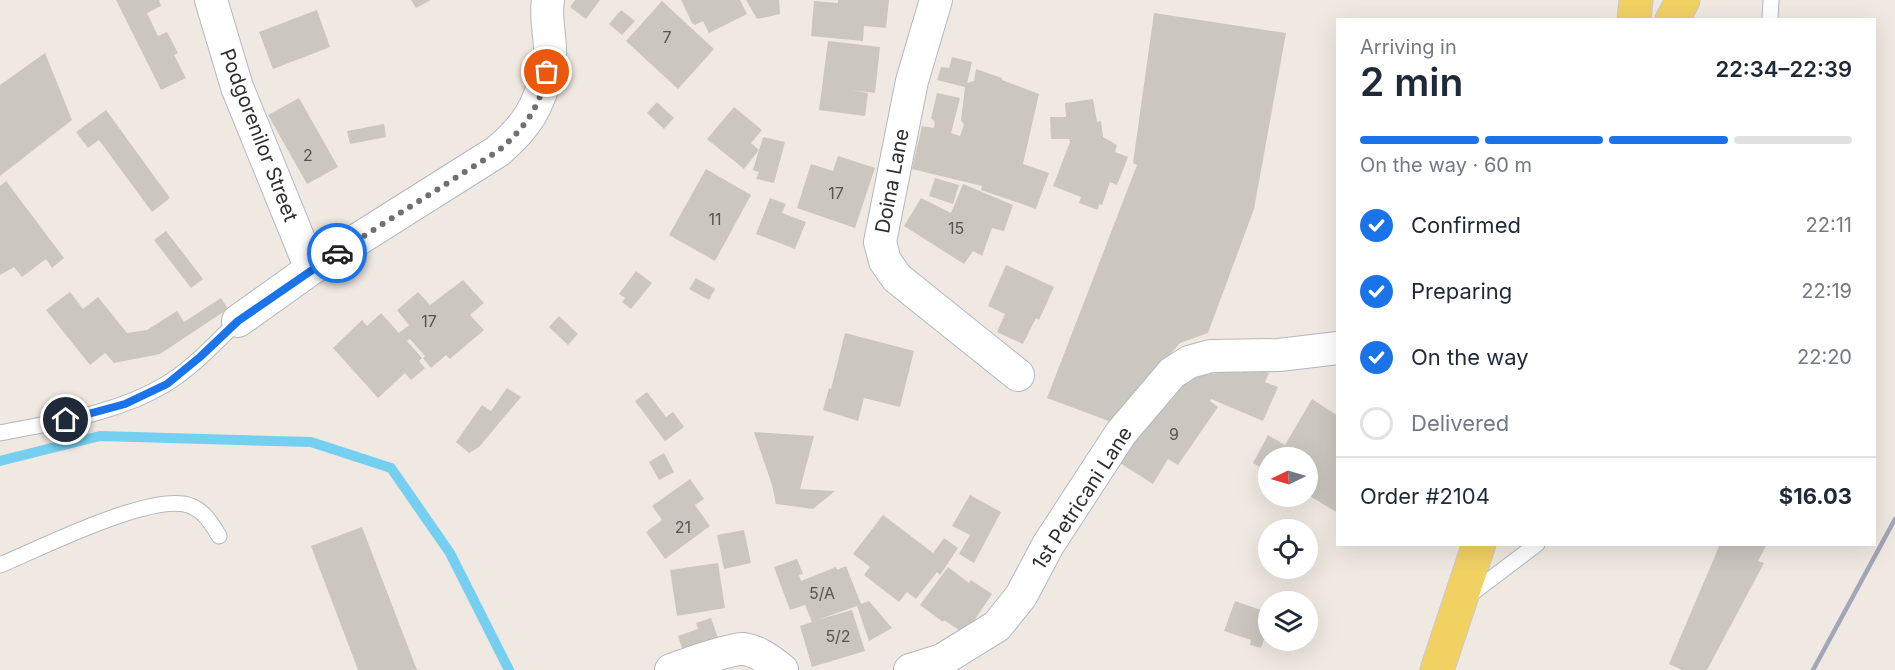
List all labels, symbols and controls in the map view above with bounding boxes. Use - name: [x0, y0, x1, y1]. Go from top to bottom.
- house number: 7: [662, 27, 672, 47]
- text: Arriving in: [1360, 35, 1457, 59]
- street label: Podgorenilor Street: [215, 45, 303, 225]
- pin: [521, 46, 572, 97]
- icon: bag: [530, 55, 563, 88]
- text: 22:34–22:39: [1715, 56, 1852, 82]
- text: 2 min: [1360, 58, 1463, 105]
- street label: Doina Lane: [870, 127, 914, 235]
- house number: 2: [303, 145, 313, 165]
- text: On the way · 60 m: [1360, 153, 1532, 177]
- house number: 17: [828, 183, 844, 203]
- house number: 11: [708, 209, 722, 229]
- icon: check: [1360, 209, 1393, 242]
- text: Confirmed: [1411, 212, 1521, 238]
- text: 22:11: [1806, 213, 1852, 237]
- house number: 15: [948, 218, 964, 238]
- courier: [307, 223, 367, 283]
- icon: car: [321, 237, 354, 270]
- icon: check: [1360, 275, 1393, 308]
- text: Preparing: [1411, 278, 1512, 304]
- text: 22:19: [1801, 279, 1852, 303]
- house number: 17: [421, 311, 437, 331]
- icon: check: [1360, 341, 1393, 374]
- text: On the way: [1411, 344, 1529, 370]
- text: 22:20: [1797, 345, 1852, 369]
- pin: [40, 394, 91, 445]
- icon: home: [49, 403, 82, 436]
- text: Delivered: [1411, 410, 1509, 436]
- street label: 1st Petricani Lane: [1027, 422, 1137, 574]
- house number: 9: [1169, 424, 1179, 444]
- north arrow: [1258, 447, 1318, 507]
- map controls: [1258, 447, 1318, 651]
- text: Order #2104: [1360, 483, 1490, 509]
- text: $16.03: [1779, 483, 1852, 509]
- house number: 21: [675, 517, 691, 537]
- button: locate: [1258, 519, 1318, 579]
- house number: 5/A: [809, 583, 835, 603]
- button: layers: [1258, 591, 1318, 651]
- house number: 5/2: [825, 626, 851, 646]

